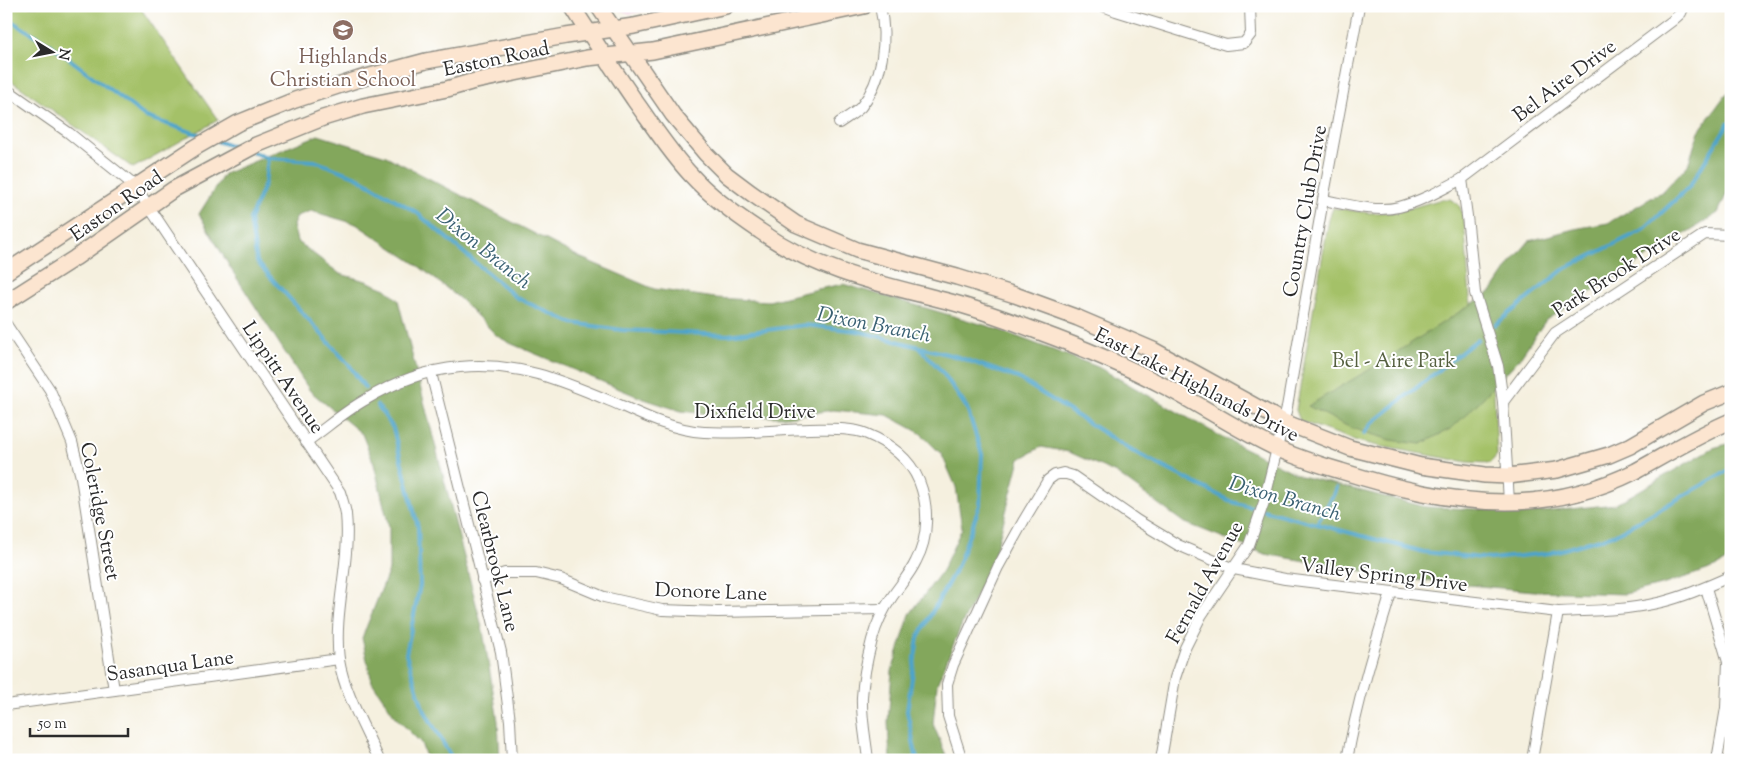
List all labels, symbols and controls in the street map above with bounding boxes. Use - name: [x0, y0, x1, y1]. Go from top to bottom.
- school or university icon: Highlands Christian School: [331, 18, 355, 42]
- north arrow: [28, 28, 78, 78]
- street label: Bel Aire Drive: [1508, 33, 1623, 130]
- street label: Easton Road: [441, 35, 552, 86]
- place label: Highlands Christian School: [270, 44, 417, 96]
- text: N: [52, 47, 74, 61]
- street label: Country Club Drive: [1277, 123, 1336, 300]
- street label: Easton Road: [65, 164, 170, 250]
- water label: Dixon Branch: [429, 202, 537, 297]
- street label: Park Brook Drive: [1548, 222, 1687, 326]
- water label: Dixon Branch: [814, 300, 933, 352]
- street label: Lippitt Avenue: [234, 316, 330, 440]
- street label: East Lake Highlands Drive: [1088, 322, 1303, 451]
- park label: Bel - Aire Park: [1332, 348, 1456, 377]
- street label: Dixfield Drive: [694, 399, 816, 428]
- street label: Coleridge Street: [71, 440, 126, 583]
- water label: Dixon Branch: [1225, 470, 1344, 530]
- street label: Clearbrook Lane: [462, 488, 525, 635]
- street label: Fernald Avenue: [1160, 517, 1252, 650]
- street label: Valley Spring Drive: [1298, 552, 1469, 601]
- street label: Donore Lane: [654, 577, 768, 610]
- street label: Sasanqua Lane: [105, 644, 236, 691]
- scale bar: [30, 706, 128, 738]
- text: 50 m: [37, 714, 67, 735]

